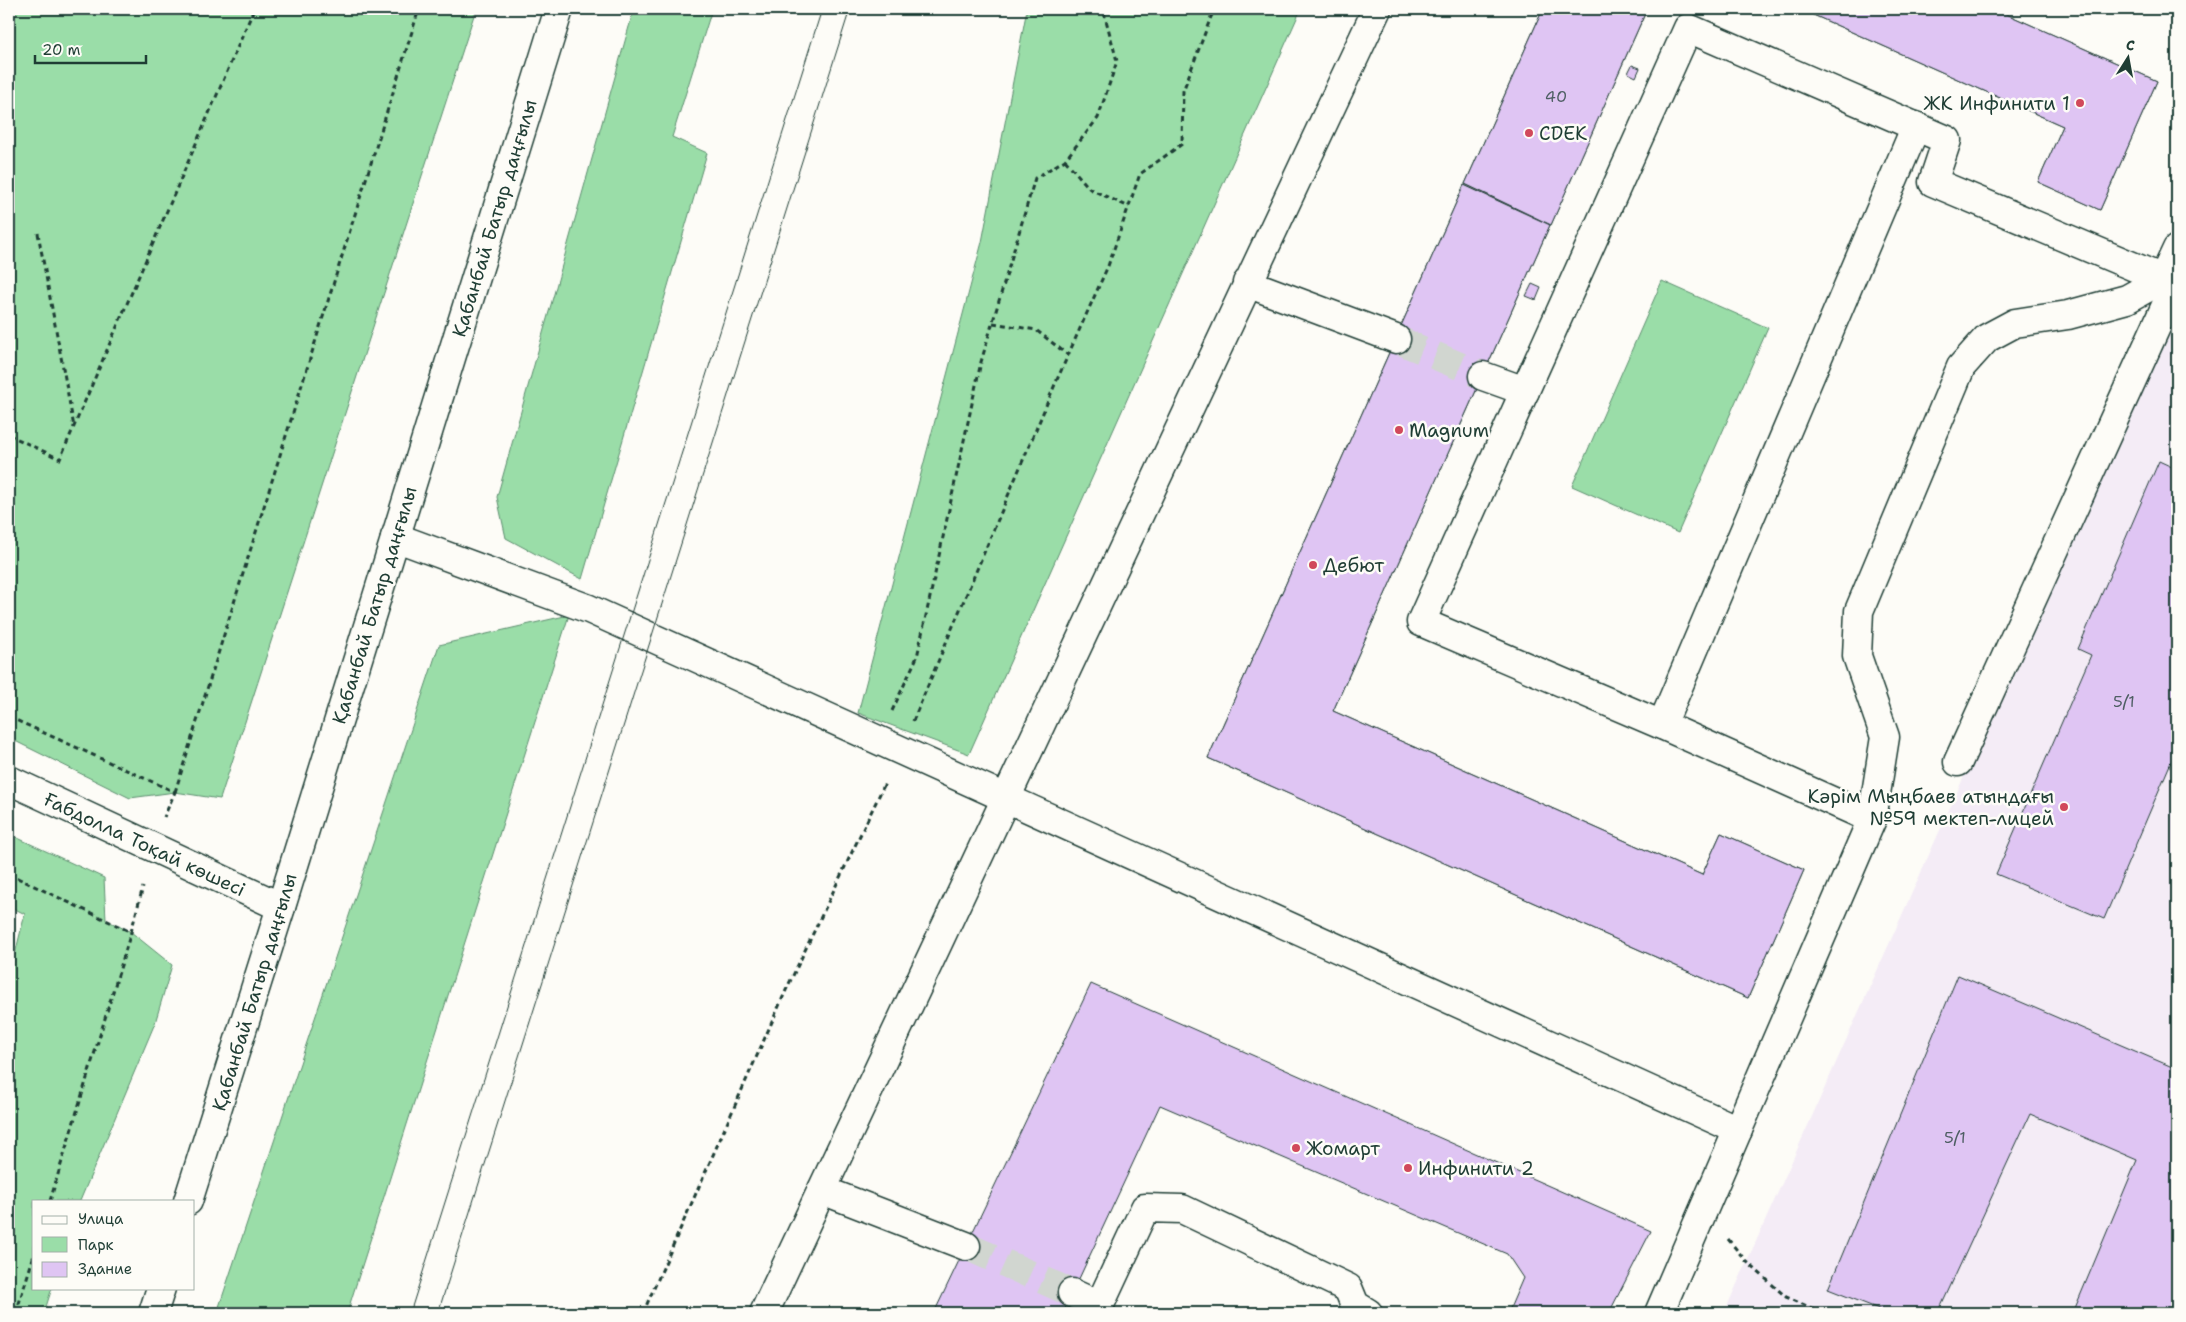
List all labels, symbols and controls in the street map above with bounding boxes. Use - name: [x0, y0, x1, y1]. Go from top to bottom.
- scale bar: [35, 32, 146, 64]
- north arrow: [2104, 32, 2154, 82]
- text: С: [2125, 36, 2136, 55]
- text: 20 m: [42, 40, 81, 60]
- house number: 40: [1545, 86, 1567, 107]
- place label: ЖК Инфинити 1: [1924, 91, 2070, 116]
- street label: Қабанбай Батыр даңғылы: [446, 96, 543, 340]
- marker: ЖК Инфинити 1: [2074, 97, 2086, 109]
- place label: CDEK: [1539, 121, 1587, 146]
- marker: CDEK: [1523, 127, 1535, 139]
- place label: Magnum: [1409, 418, 1489, 443]
- marker: Magnum: [1393, 424, 1405, 436]
- street label: Қабанбай Батыр даңғылы: [326, 483, 423, 727]
- place label: Дебют: [1323, 553, 1385, 578]
- marker: Дебют: [1307, 559, 1319, 571]
- house number: 5/1: [2113, 691, 2135, 712]
- place label: Кәрім Мыңбаев атындағы №59 мектеп-лицей: [1808, 784, 2054, 831]
- street label: Ғабдолла Тоқай көшесі: [40, 787, 250, 902]
- marker: Кәрім Мыңбаев атындағы №59 мектеп-лицей: [2058, 801, 2070, 813]
- street label: Қабанбай Батыр даңғылы: [206, 870, 303, 1114]
- house number: 5/1: [1944, 1127, 1966, 1148]
- place label: Жомарт: [1306, 1136, 1380, 1161]
- marker: Жомарт: [1290, 1142, 1302, 1154]
- place label: Инфинити 2: [1418, 1156, 1534, 1181]
- marker: Инфинити 2: [1402, 1162, 1414, 1174]
- legend: [32, 1200, 195, 1290]
- text: Улица: [78, 1209, 124, 1229]
- text: Парк: [78, 1235, 114, 1255]
- text: Здание: [78, 1259, 132, 1279]

